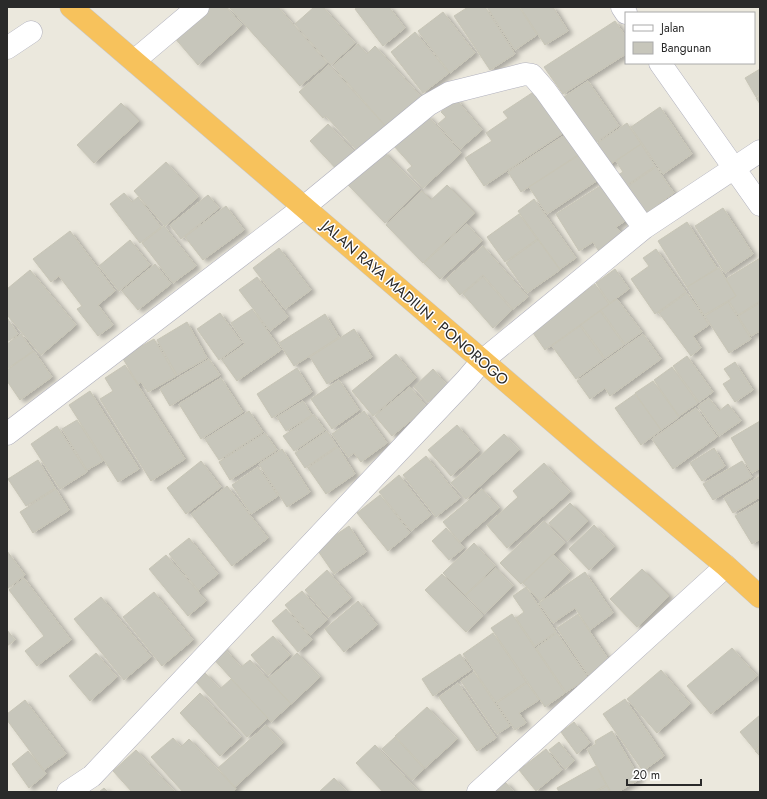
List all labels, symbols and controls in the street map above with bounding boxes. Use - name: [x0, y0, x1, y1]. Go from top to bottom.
- legend: [625, 12, 755, 64]
- text: Jalan: [659, 19, 684, 37]
- text: Bangunan: [661, 39, 711, 57]
- street label: JALAN RAYA MADIUN - PONOROGO: [315, 214, 514, 391]
- scale bar: [627, 761, 701, 787]
- text: 20 m: [633, 766, 660, 784]

